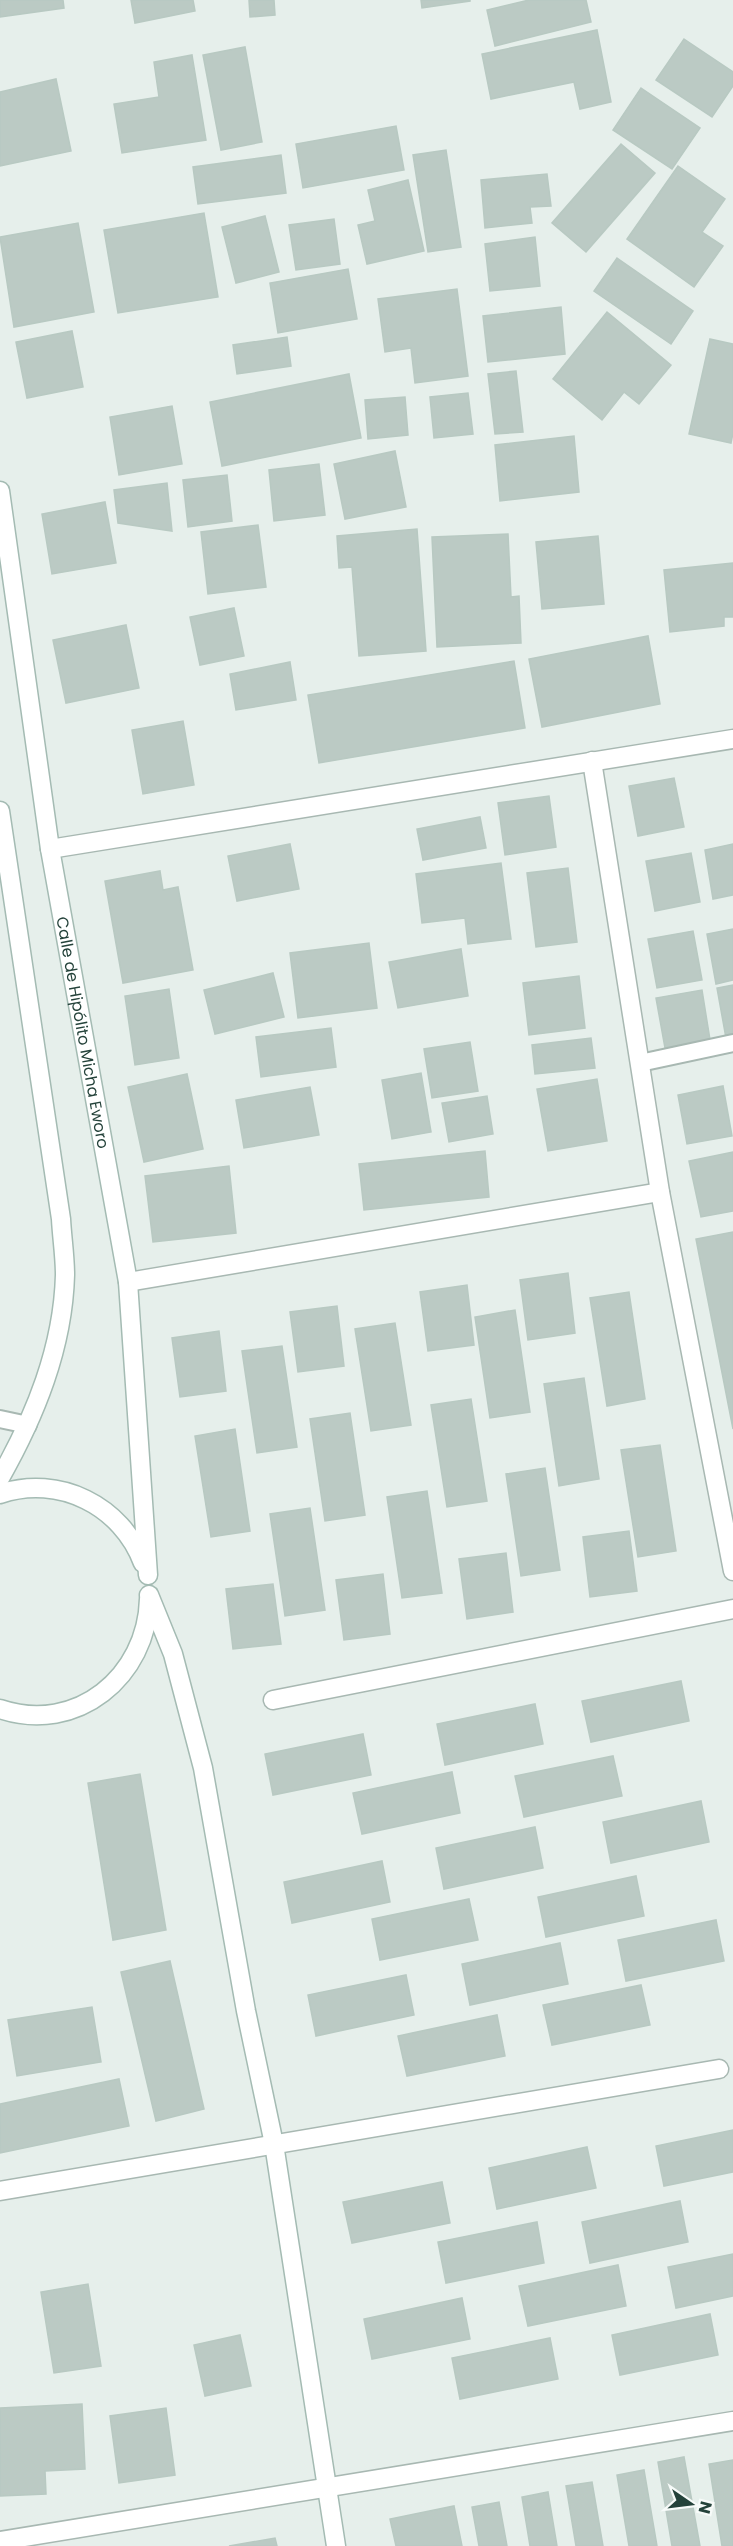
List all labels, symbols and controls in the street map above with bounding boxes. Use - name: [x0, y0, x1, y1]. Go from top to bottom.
- street label: Calle de Hipólito Micha Eworo: [50, 915, 115, 1150]
- north arrow: [661, 2474, 721, 2534]
- text: N: [692, 2499, 718, 2516]

